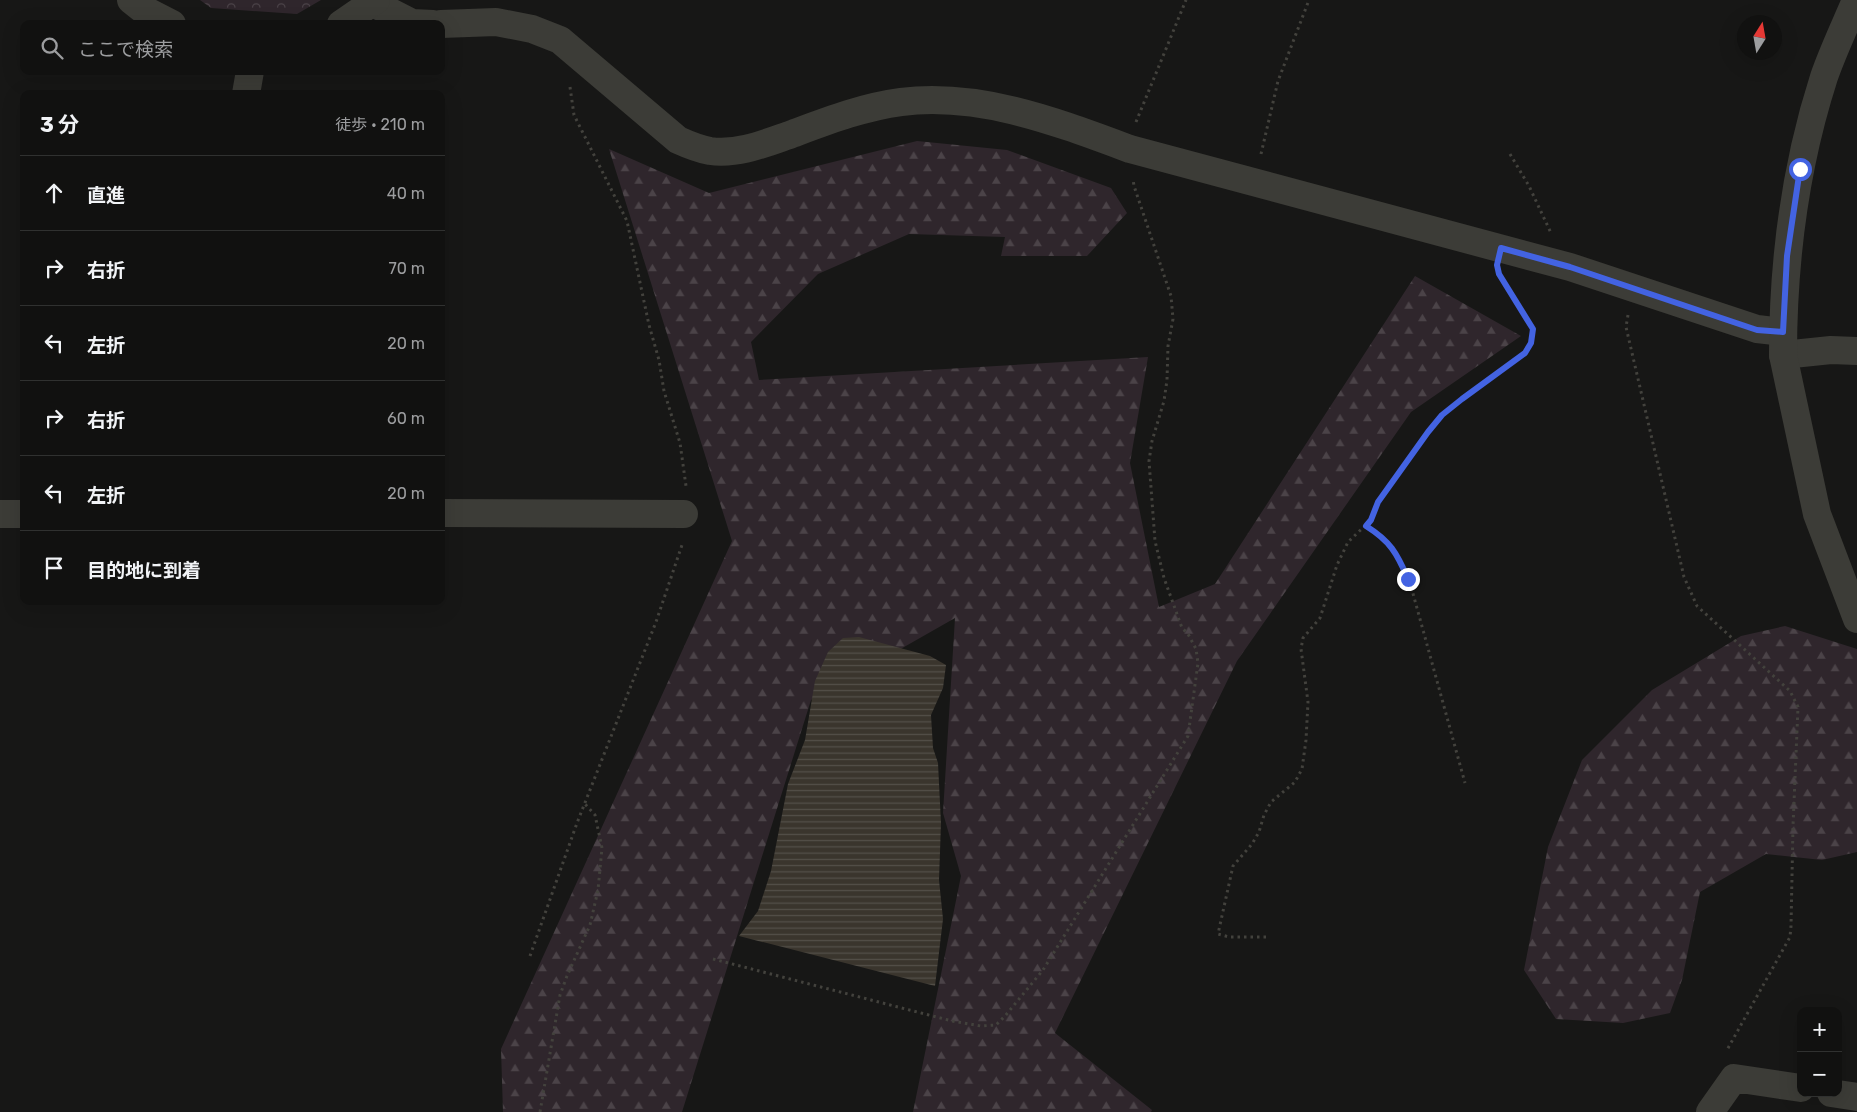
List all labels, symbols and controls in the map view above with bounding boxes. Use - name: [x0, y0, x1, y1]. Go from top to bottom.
- north arrow: [1737, 15, 1782, 60]
- search box: [20, 20, 445, 75]
- icon: search: [38, 34, 66, 62]
- text: ここで検索: [78, 38, 173, 61]
- text: 3 分: [40, 112, 79, 137]
- text: 徒歩 · 210 m: [335, 115, 425, 134]
- route start: [1789, 158, 1812, 181]
- icon: ahead: [40, 179, 68, 207]
- text: 直進: [87, 184, 125, 207]
- text: 40 m: [387, 184, 425, 203]
- icon: right: [40, 254, 68, 282]
- text: 右折: [87, 259, 125, 282]
- text: 70 m: [388, 259, 425, 278]
- icon: left: [40, 329, 68, 357]
- text: 左折: [87, 334, 125, 357]
- text: 20 m: [387, 334, 425, 353]
- icon: right: [40, 404, 68, 432]
- text: 右折: [87, 409, 125, 432]
- text: 60 m: [387, 409, 425, 428]
- icon: left: [40, 479, 68, 507]
- text: 左折: [87, 484, 125, 507]
- text: 20 m: [387, 484, 425, 503]
- icon: arrive: [40, 554, 68, 582]
- text: 目的地に到着: [87, 559, 201, 582]
- route end: [1397, 568, 1420, 591]
- map controls: [1797, 1007, 1842, 1097]
- button: +: [1797, 1007, 1842, 1052]
- button: −: [1797, 1052, 1842, 1097]

